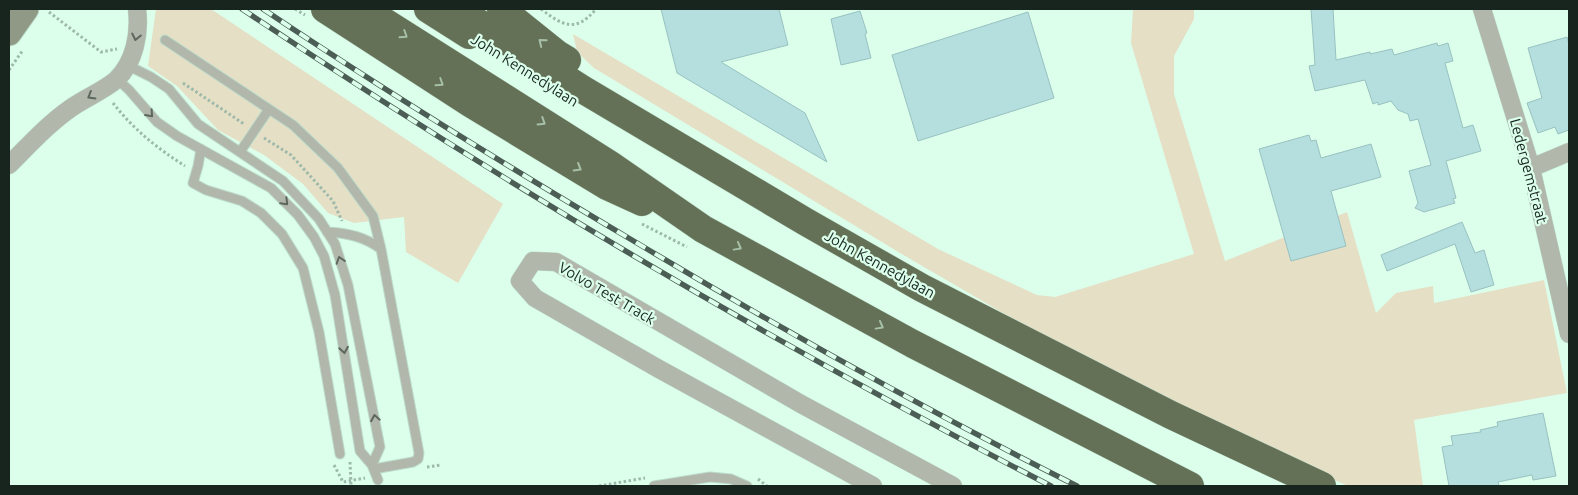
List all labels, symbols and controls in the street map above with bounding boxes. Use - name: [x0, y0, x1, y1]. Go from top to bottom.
- one-way arrow: [399, 29, 408, 39]
- street label: John Kennedylaan: [468, 30, 582, 110]
- one-way arrow: [132, 33, 142, 42]
- one-way arrow: [539, 39, 548, 48]
- one-way arrow: [434, 77, 443, 86]
- one-way arrow: [87, 89, 96, 99]
- one-way arrow: [144, 109, 153, 118]
- one-way arrow: [537, 115, 546, 125]
- street label: Ledergemstraat: [1507, 117, 1551, 225]
- one-way arrow: [572, 162, 581, 172]
- one-way arrow: [280, 197, 289, 206]
- street label: John Kennedylaan: [822, 227, 938, 301]
- one-way arrow: [732, 241, 741, 251]
- one-way arrow: [336, 256, 346, 264]
- street label: Volvo Test Track: [556, 258, 659, 328]
- one-way arrow: [875, 319, 884, 329]
- one-way arrow: [338, 346, 349, 354]
- one-way arrow: [370, 414, 380, 423]

